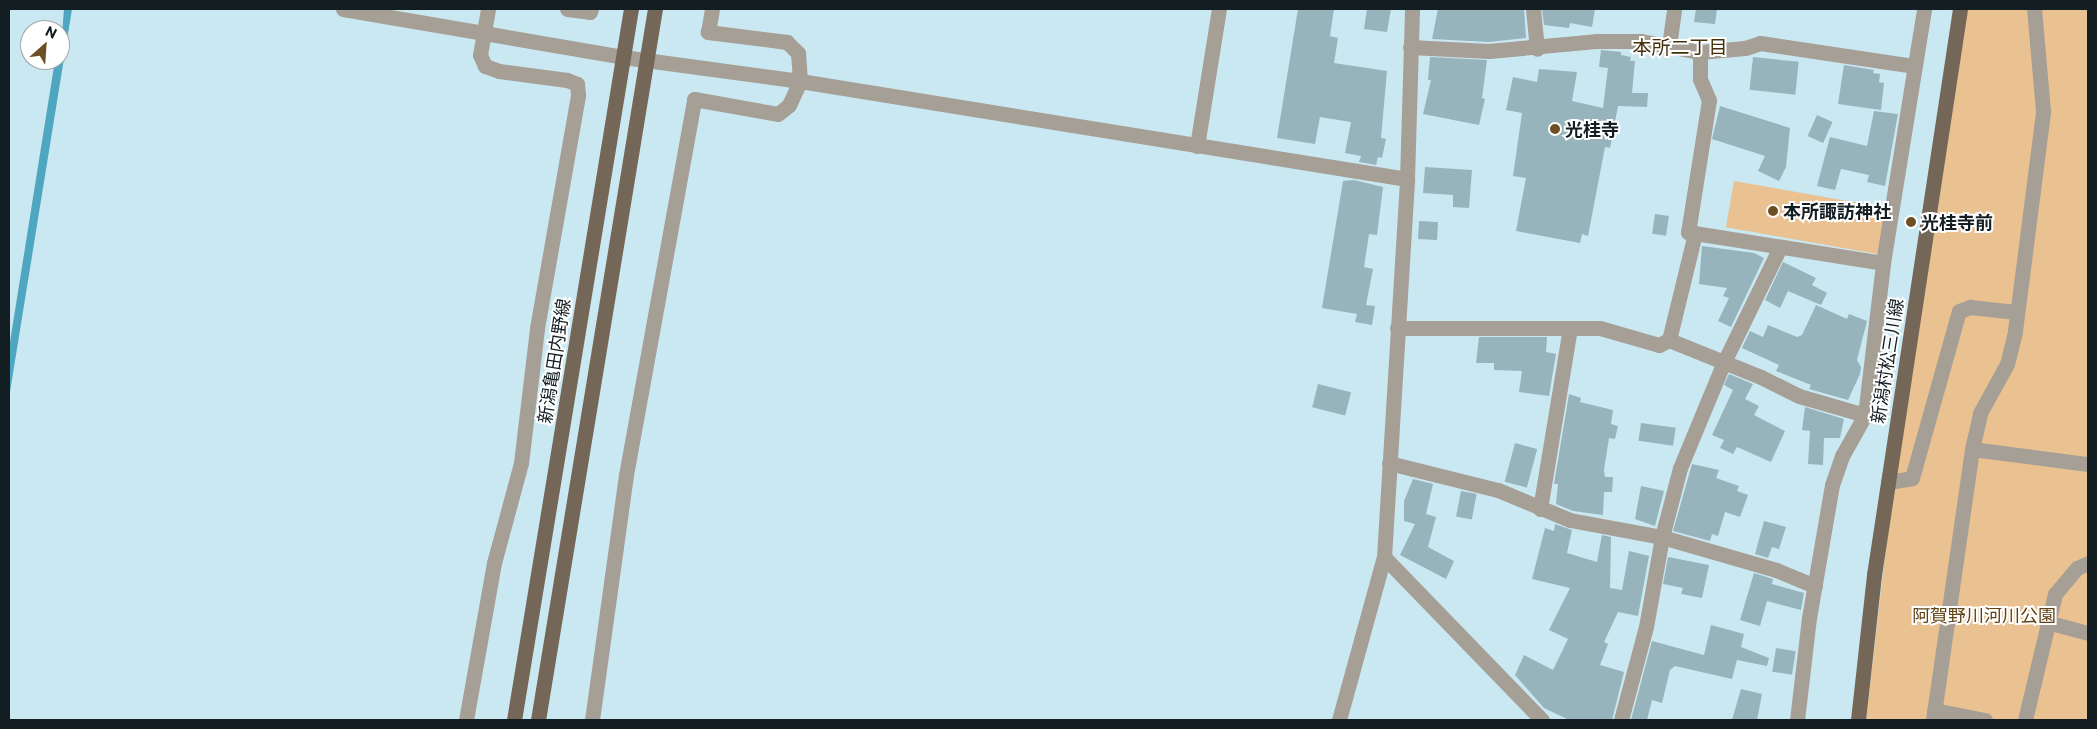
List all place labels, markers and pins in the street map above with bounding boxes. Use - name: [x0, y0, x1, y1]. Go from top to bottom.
- place label: 光桂寺: [1565, 118, 1619, 140]
- marker: 光桂寺: [1549, 123, 1561, 135]
- place label: 本所諏訪神社: [1783, 200, 1891, 222]
- marker: 本所諏訪神社: [1767, 205, 1779, 217]
- place label: 光桂寺前: [1921, 211, 1993, 233]
- marker: 光桂寺前: [1905, 216, 1917, 228]

